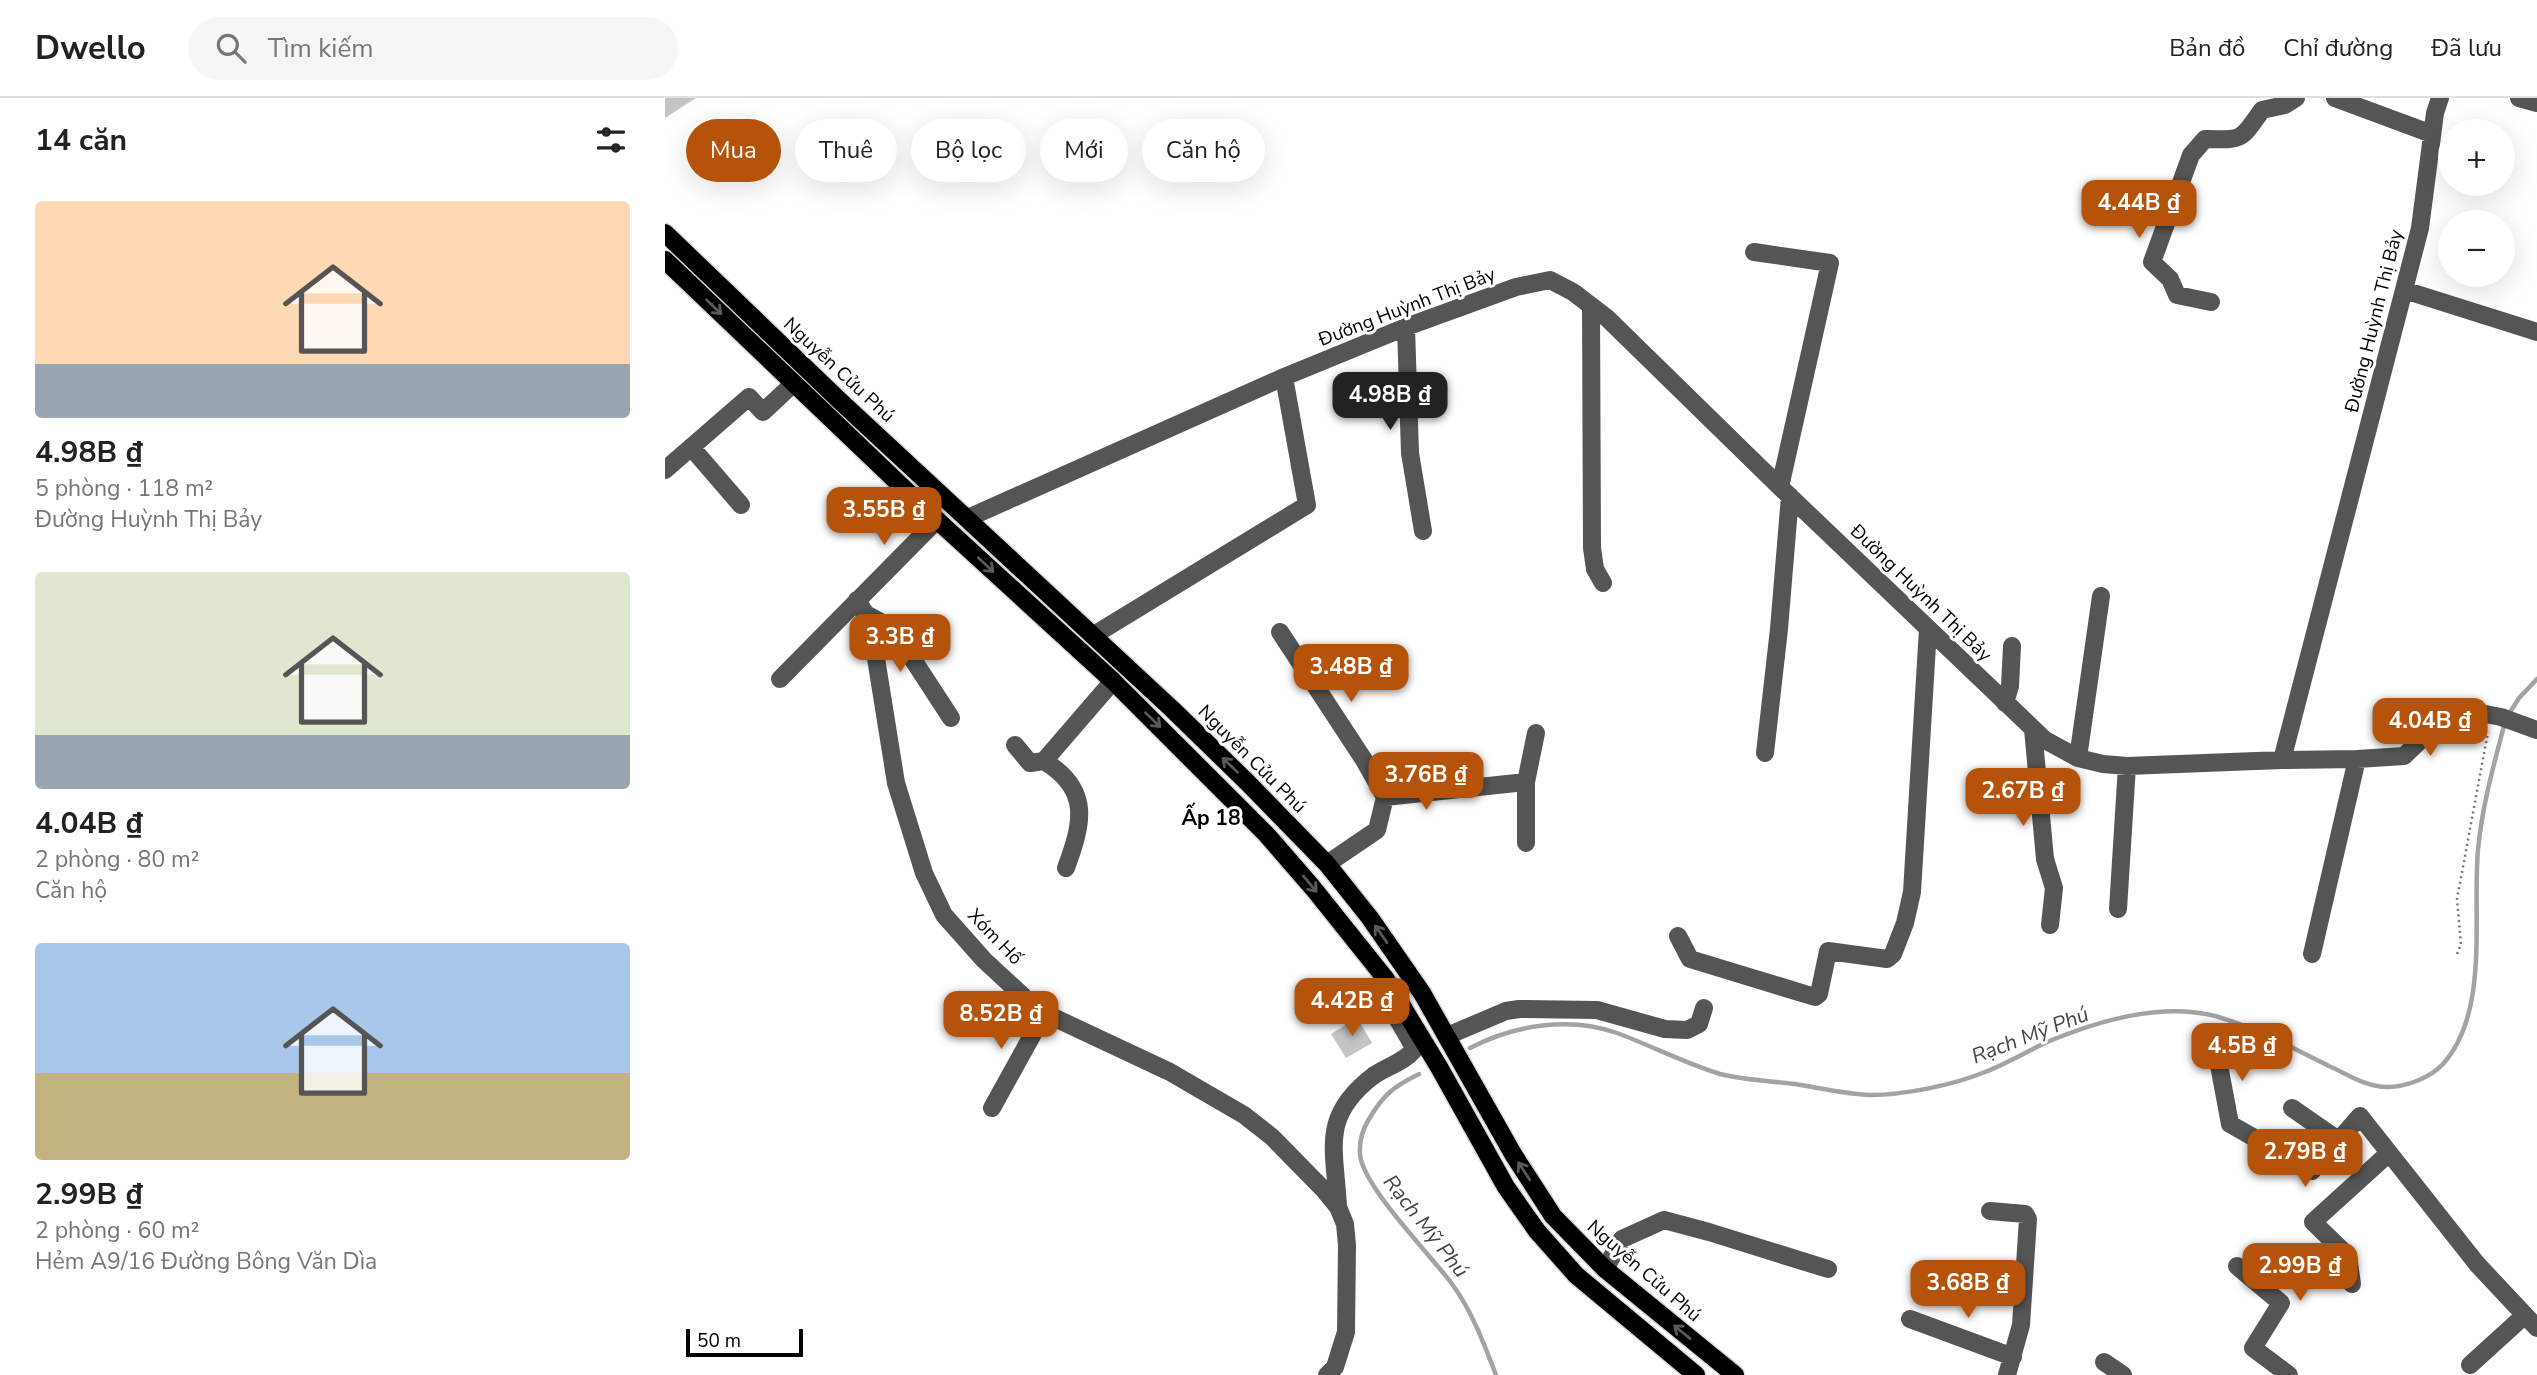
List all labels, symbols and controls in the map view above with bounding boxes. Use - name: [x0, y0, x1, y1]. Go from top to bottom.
- search box: [188, 17, 678, 80]
- text: Dwello: [35, 26, 146, 71]
- icon: search: [212, 29, 250, 67]
- text: Tìm kiếm: [268, 31, 374, 66]
- text: Bản đồ: [2169, 32, 2245, 64]
- text: Chỉ đường: [2283, 32, 2393, 64]
- text: Đã lưu: [2431, 32, 2502, 64]
- chip: Mua: [686, 119, 781, 182]
- chip: Thuê: [795, 119, 897, 182]
- chip: Bộ lọc: [911, 119, 1026, 182]
- chip: Mới: [1040, 119, 1128, 182]
- chip: Căn hộ: [1142, 119, 1265, 182]
- map controls: [2438, 119, 2515, 287]
- button: +: [2438, 119, 2515, 196]
- text: 14 căn: [35, 120, 127, 161]
- icon: filters: [592, 121, 630, 159]
- pin: 4.44B ₫: [2074, 180, 2204, 240]
- text: 4.44B ₫: [2098, 187, 2180, 218]
- button: −: [2438, 210, 2515, 287]
- street label: Đường Huỳnh Thị Bảy: [2338, 227, 2409, 416]
- icon: home: [270, 246, 396, 372]
- street label: Đường Huỳnh Thị Bảy: [1314, 261, 1499, 353]
- one-way arrow: [706, 299, 723, 316]
- street label: Nguyễn Cửu Phú: [778, 312, 900, 428]
- pin: 4.98B ₫: [1325, 372, 1455, 432]
- text: 4.98B ₫: [1349, 379, 1431, 410]
- text: 4.98B ₫: [35, 432, 143, 473]
- text: 5 phòng · 118 m²: [35, 473, 213, 504]
- pin: 3.55B ₫: [819, 488, 949, 547]
- text: 3.55B ₫: [843, 494, 925, 525]
- text: Đường Huỳnh Thị Bảy: [35, 504, 262, 535]
- street label: Đường Huỳnh Thị Bảy: [1844, 518, 1998, 668]
- one-way arrow: [977, 557, 995, 573]
- pin: 3.3B ₫: [843, 614, 957, 674]
- icon: home: [270, 617, 396, 743]
- text: 3.3B ₫: [865, 621, 935, 652]
- pin: 3.48B ₫: [1286, 644, 1416, 704]
- text: 3.48B ₫: [1310, 651, 1392, 682]
- pin: 4.04B ₫: [2365, 698, 2495, 758]
- street label: Nguyễn Cửu Phú: [1192, 699, 1312, 819]
- text: 4.04B ₫: [2389, 705, 2471, 736]
- one-way arrow: [1144, 711, 1161, 728]
- pin: 3.76B ₫: [1361, 752, 1491, 812]
- one-way arrow: [1222, 756, 1239, 773]
- text: 3.76B ₫: [1385, 759, 1467, 790]
- pin: 2.67B ₫: [1958, 768, 2088, 828]
- text: 2.67B ₫: [1982, 775, 2064, 806]
- district label: Ấp 18: [1181, 802, 1241, 832]
- text: 4.04B ₫: [35, 803, 143, 844]
- text: 2 phòng · 80 m²: [35, 844, 200, 875]
- text: Căn hộ: [35, 875, 107, 906]
- one-way arrow: [1302, 875, 1318, 893]
- street label: Xóm Hố: [962, 903, 1029, 971]
- one-way arrow: [1374, 925, 1388, 944]
- pin: 4.42B ₫: [1287, 978, 1417, 1038]
- text: 4.42B ₫: [1311, 985, 1393, 1016]
- icon: home: [270, 988, 396, 1114]
- pin: 8.52B ₫: [936, 992, 1066, 1051]
- text: 8.52B ₫: [960, 998, 1042, 1029]
- water label: Rạch Mỹ Phú: [1967, 1000, 2093, 1070]
- pin: 4.5B ₫: [2185, 1024, 2299, 1083]
- text: 4.5B ₫: [2207, 1030, 2277, 1061]
- pin: 2.79B ₫: [2240, 1130, 2370, 1189]
- text: 2.79B ₫: [2264, 1136, 2346, 1167]
- one-way arrow: [1516, 1161, 1530, 1181]
- water label: Rạch Mỹ Phú: [1377, 1169, 1475, 1283]
- text: 2.99B ₫: [35, 1174, 143, 1215]
- street label: Nguyễn Cửu Phú: [1581, 1214, 1707, 1328]
- text: 2 phòng · 60 m²: [35, 1215, 200, 1246]
- pin: 2.99B ₫: [2235, 1244, 2365, 1303]
- text: Hẻm A9/16 Đường Bông Văn Dìa: [35, 1246, 377, 1277]
- text: 2.99B ₫: [2259, 1250, 2341, 1281]
- pin: 3.68B ₫: [1903, 1260, 2033, 1320]
- text: 3.68B ₫: [1927, 1267, 2009, 1298]
- one-way arrow: [1673, 1324, 1691, 1340]
- scale bar: [686, 1326, 803, 1358]
- text: 50 m: [697, 1328, 741, 1354]

